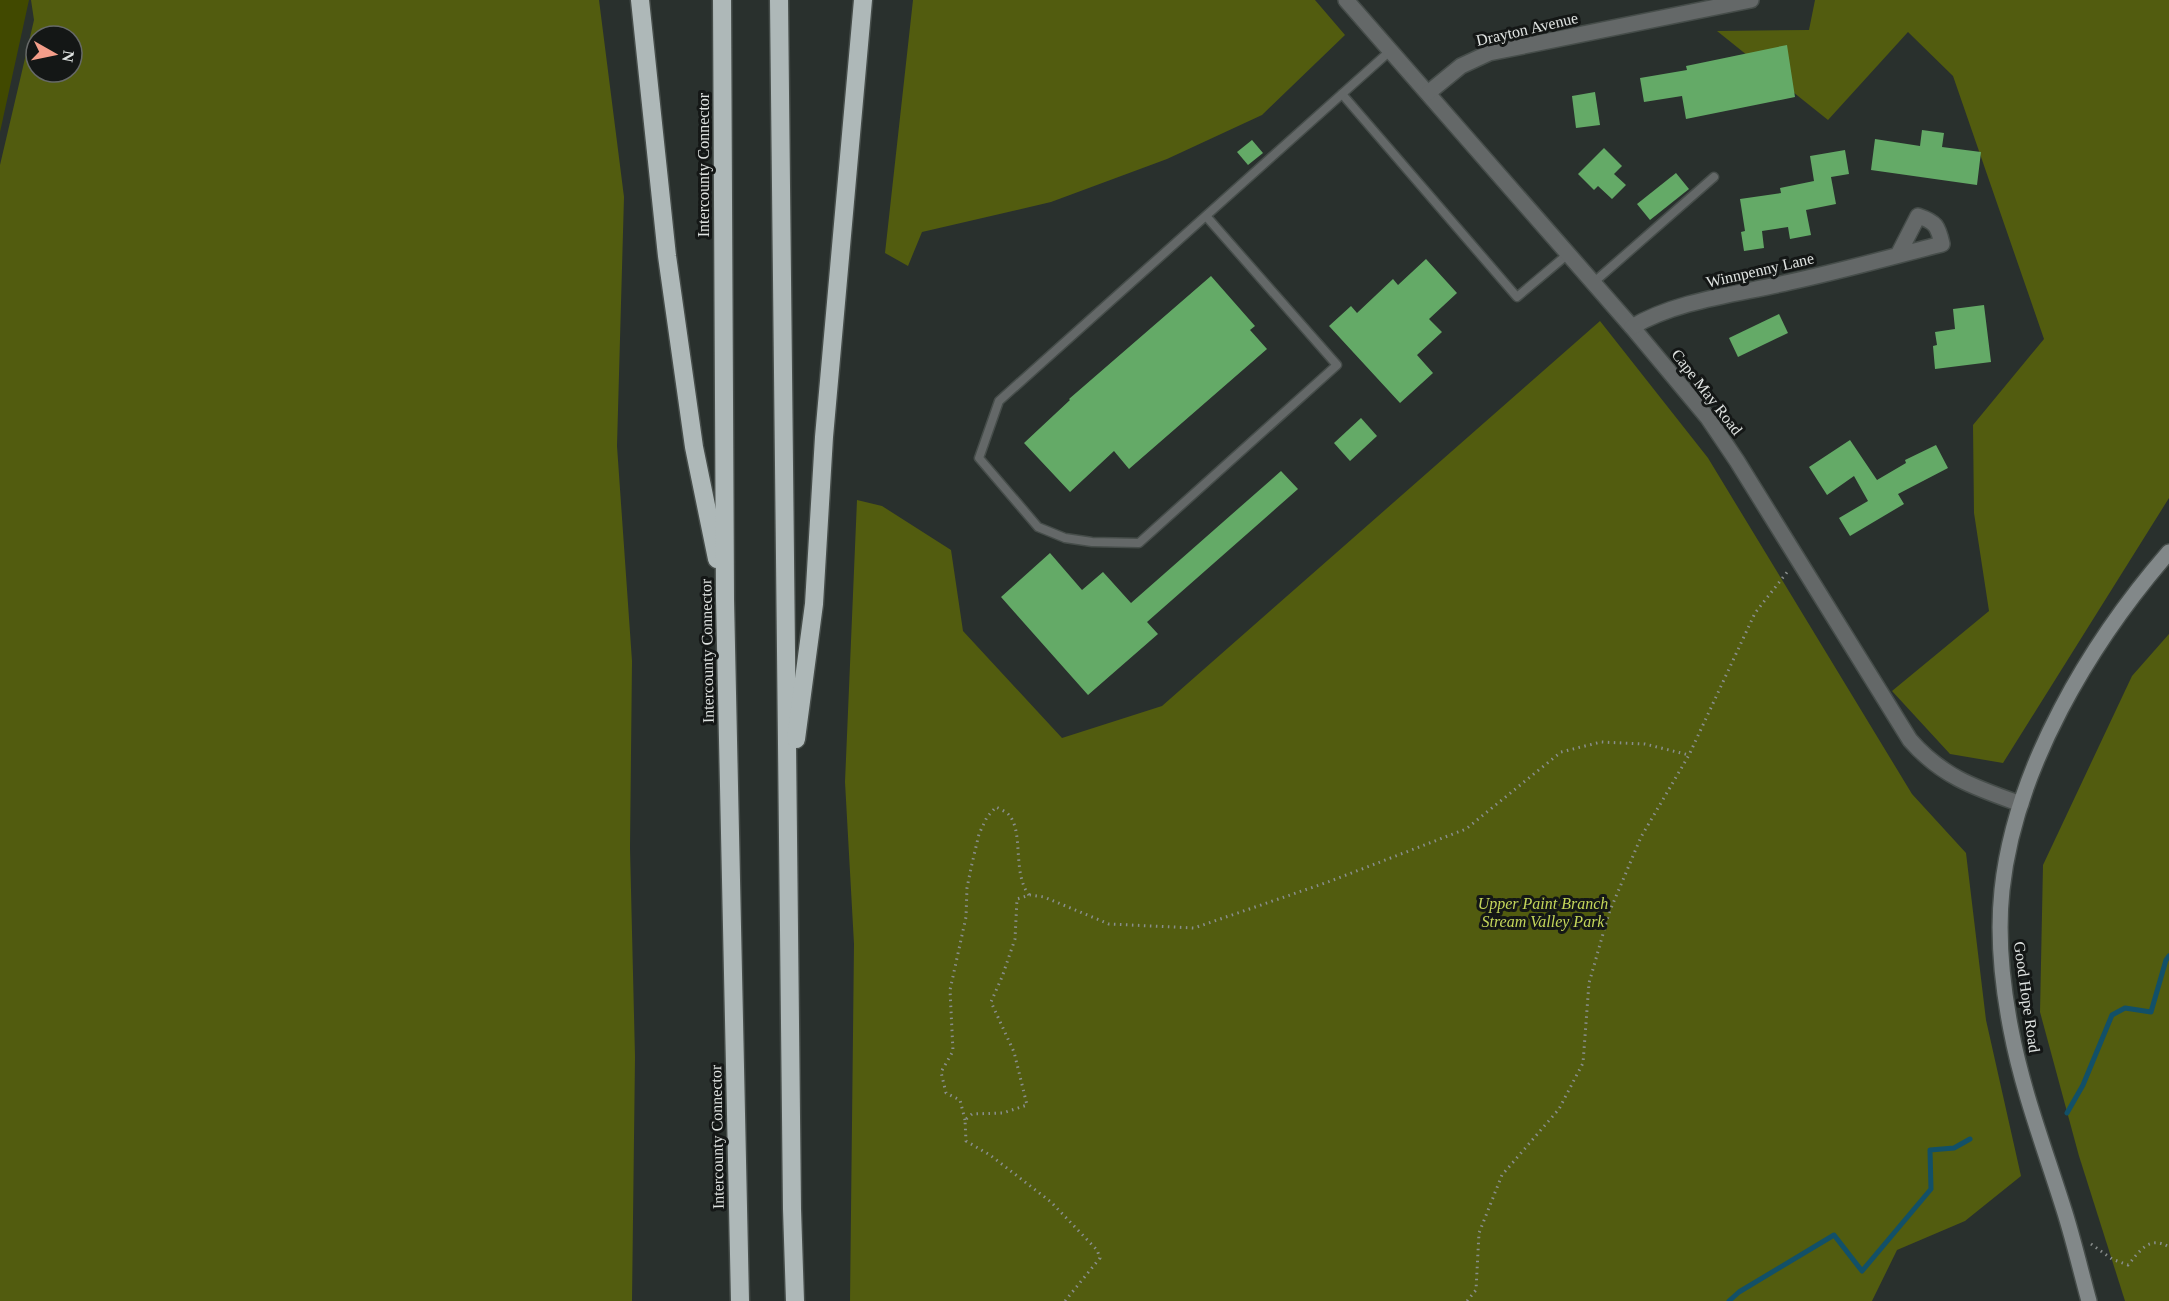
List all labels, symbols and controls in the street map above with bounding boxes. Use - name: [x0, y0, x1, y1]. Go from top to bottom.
- street label: Drayton Avenue: [1474, 9, 1580, 50]
- north arrow: [24, 24, 84, 84]
- text: N: [59, 49, 78, 64]
- street label: Intercounty Connector: [695, 92, 713, 237]
- street label: Winnpenny Lane: [1705, 249, 1816, 292]
- street label: Cape May Road: [1668, 346, 1746, 439]
- street label: Intercounty Connector: [697, 578, 718, 723]
- park label: Upper Paint Branch Stream Valley Park: [1478, 895, 1608, 931]
- street label: Good Hope Road: [2010, 940, 2043, 1054]
- street label: Intercounty Connector: [707, 1064, 728, 1209]

